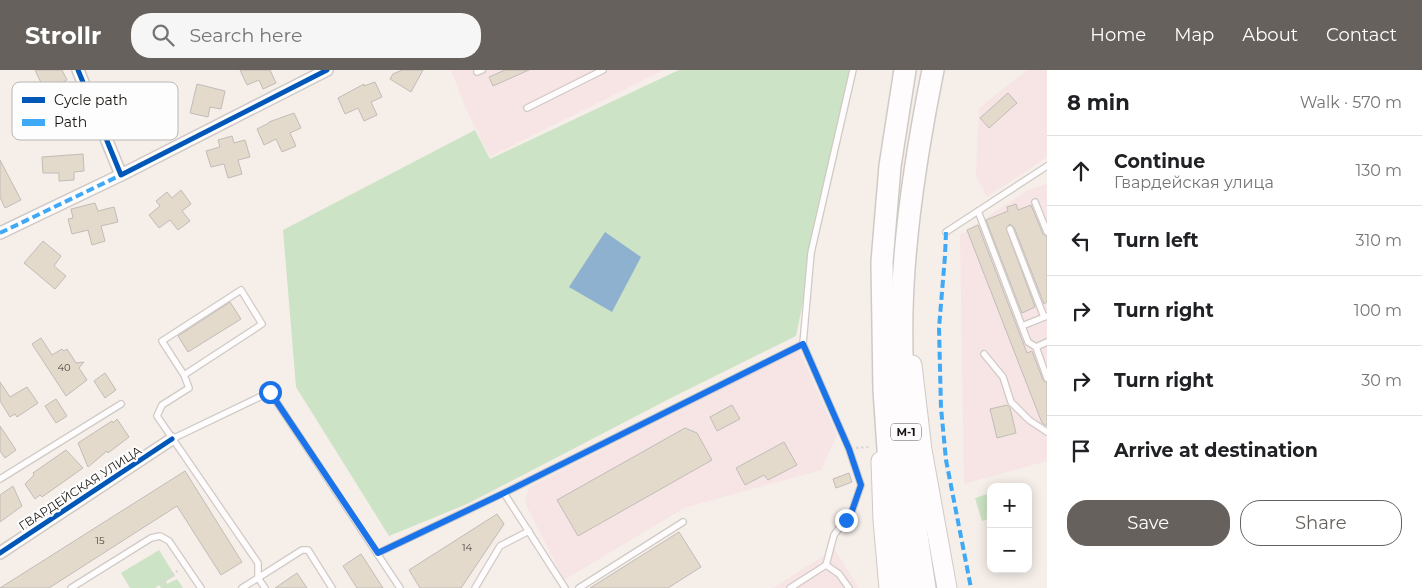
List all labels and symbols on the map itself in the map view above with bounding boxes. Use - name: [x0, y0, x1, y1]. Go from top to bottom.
- legend: [12, 82, 178, 140]
- text: Cycle path: [54, 91, 128, 109]
- text: Path: [54, 113, 87, 131]
- house number: 40: [57, 361, 71, 374]
- route start: [259, 381, 282, 404]
- road number: М-1: [891, 424, 921, 441]
- street label: ГВАРДЕЙСКАЯ УЛИЦА: [16, 443, 144, 533]
- route end: [835, 509, 858, 532]
- house number: 15: [95, 534, 105, 547]
- house number: 14: [462, 541, 472, 554]

